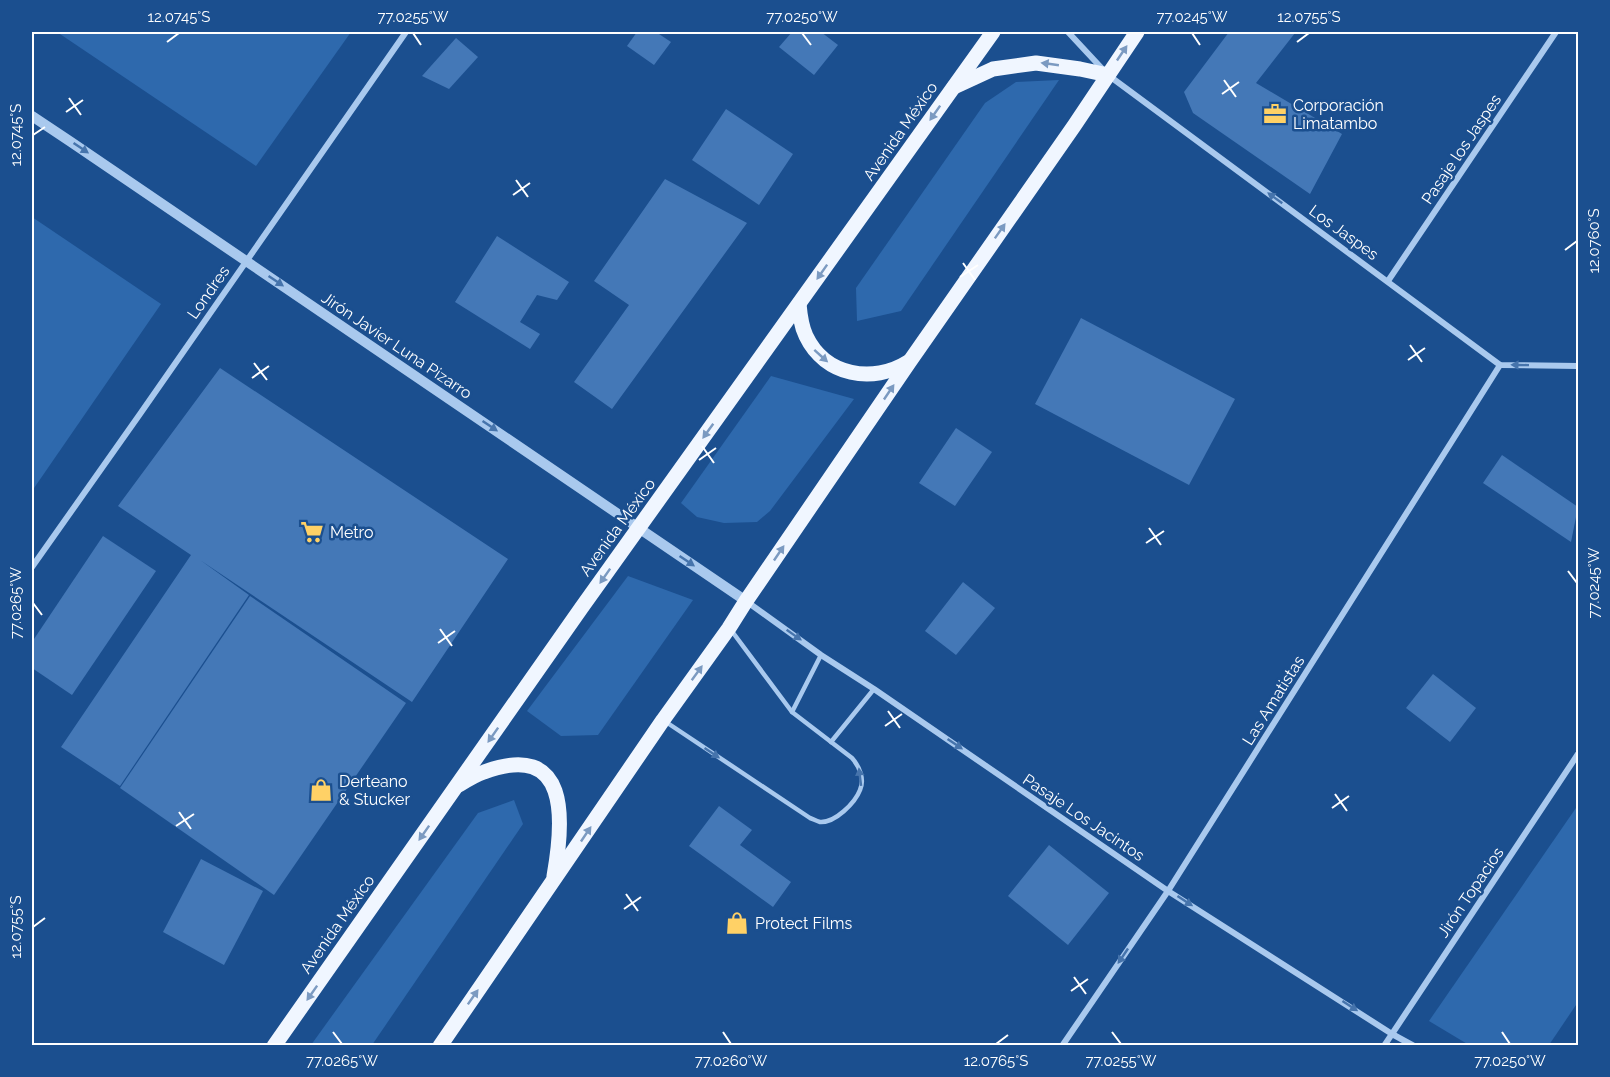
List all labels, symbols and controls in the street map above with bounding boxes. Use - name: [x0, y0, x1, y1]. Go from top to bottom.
- text: 12.0745°S: [148, 8, 210, 26]
- text: 77.0255°W: [378, 8, 449, 26]
- text: 77.0250°W: [766, 8, 838, 26]
- text: 77.0245°W: [1157, 8, 1228, 26]
- text: 12.0755°S: [1277, 8, 1341, 26]
- one-way arrow: [1116, 46, 1128, 62]
- one-way arrow: [1041, 60, 1060, 69]
- street label: Avenida México: [859, 78, 942, 184]
- street label: Pasaje los Jaspes: [1418, 91, 1505, 208]
- place label: Corporación Limatambo: [1293, 96, 1384, 133]
- office icon: Corporación Limatambo: [1262, 101, 1288, 127]
- text: 12.0745°S: [7, 104, 25, 166]
- one-way arrow: [929, 106, 941, 121]
- one-way arrow: [72, 142, 88, 154]
- one-way arrow: [1267, 192, 1283, 204]
- street label: Los Jaspes: [1305, 201, 1382, 264]
- text: 12.0760°S: [1585, 208, 1603, 274]
- one-way arrow: [994, 224, 1006, 240]
- street label: Londres: [183, 262, 234, 322]
- one-way arrow: [816, 264, 828, 280]
- one-way arrow: [268, 275, 284, 287]
- street label: Jirón Javier Luna Pizarro: [318, 288, 476, 403]
- one-way arrow: [814, 349, 829, 363]
- one-way arrow: [1511, 360, 1530, 370]
- one-way arrow: [883, 384, 895, 400]
- one-way arrow: [482, 420, 498, 431]
- one-way arrow: [703, 423, 715, 439]
- street label: Avenida México: [576, 475, 659, 580]
- supermarket icon: Metro: [299, 519, 325, 545]
- place label: Metro: [330, 523, 373, 542]
- one-way arrow: [773, 545, 785, 561]
- text: 77.0245°W: [1585, 547, 1603, 618]
- one-way arrow: [679, 555, 695, 566]
- text: 77.0265°W: [7, 567, 25, 639]
- one-way arrow: [599, 567, 611, 583]
- one-way arrow: [786, 628, 801, 640]
- street label: Las Amatistas: [1238, 652, 1309, 749]
- one-way arrow: [690, 665, 702, 680]
- one-way arrow: [487, 727, 499, 743]
- one-way arrow: [946, 738, 962, 750]
- one-way arrow: [704, 747, 720, 758]
- one-way arrow: [855, 768, 865, 787]
- street label: Pasaje Los Jacintos: [1019, 770, 1148, 865]
- place label: Derteano & Stucker: [339, 772, 410, 809]
- shop icon: Derteano & Stucker: [308, 777, 334, 803]
- one-way arrow: [419, 825, 430, 841]
- one-way arrow: [580, 826, 592, 842]
- street label: Jirón Topacios: [1433, 843, 1508, 941]
- street label: Avenida México: [296, 871, 379, 977]
- text: 12.0755°S: [7, 895, 25, 959]
- one-way arrow: [1177, 896, 1193, 907]
- shop icon: Protect Films: [724, 910, 750, 936]
- place label: Protect Films: [755, 914, 853, 933]
- one-way arrow: [1118, 948, 1129, 965]
- one-way arrow: [306, 984, 318, 1000]
- one-way arrow: [467, 990, 479, 1006]
- one-way arrow: [1341, 1001, 1358, 1012]
- text: 77.0265°W: [306, 1052, 378, 1070]
- text: 77.0260°W: [695, 1052, 768, 1070]
- text: 12.0765°S: [964, 1052, 1028, 1070]
- text: 77.0255°W: [1086, 1052, 1157, 1070]
- text: 77.0250°W: [1474, 1052, 1546, 1070]

